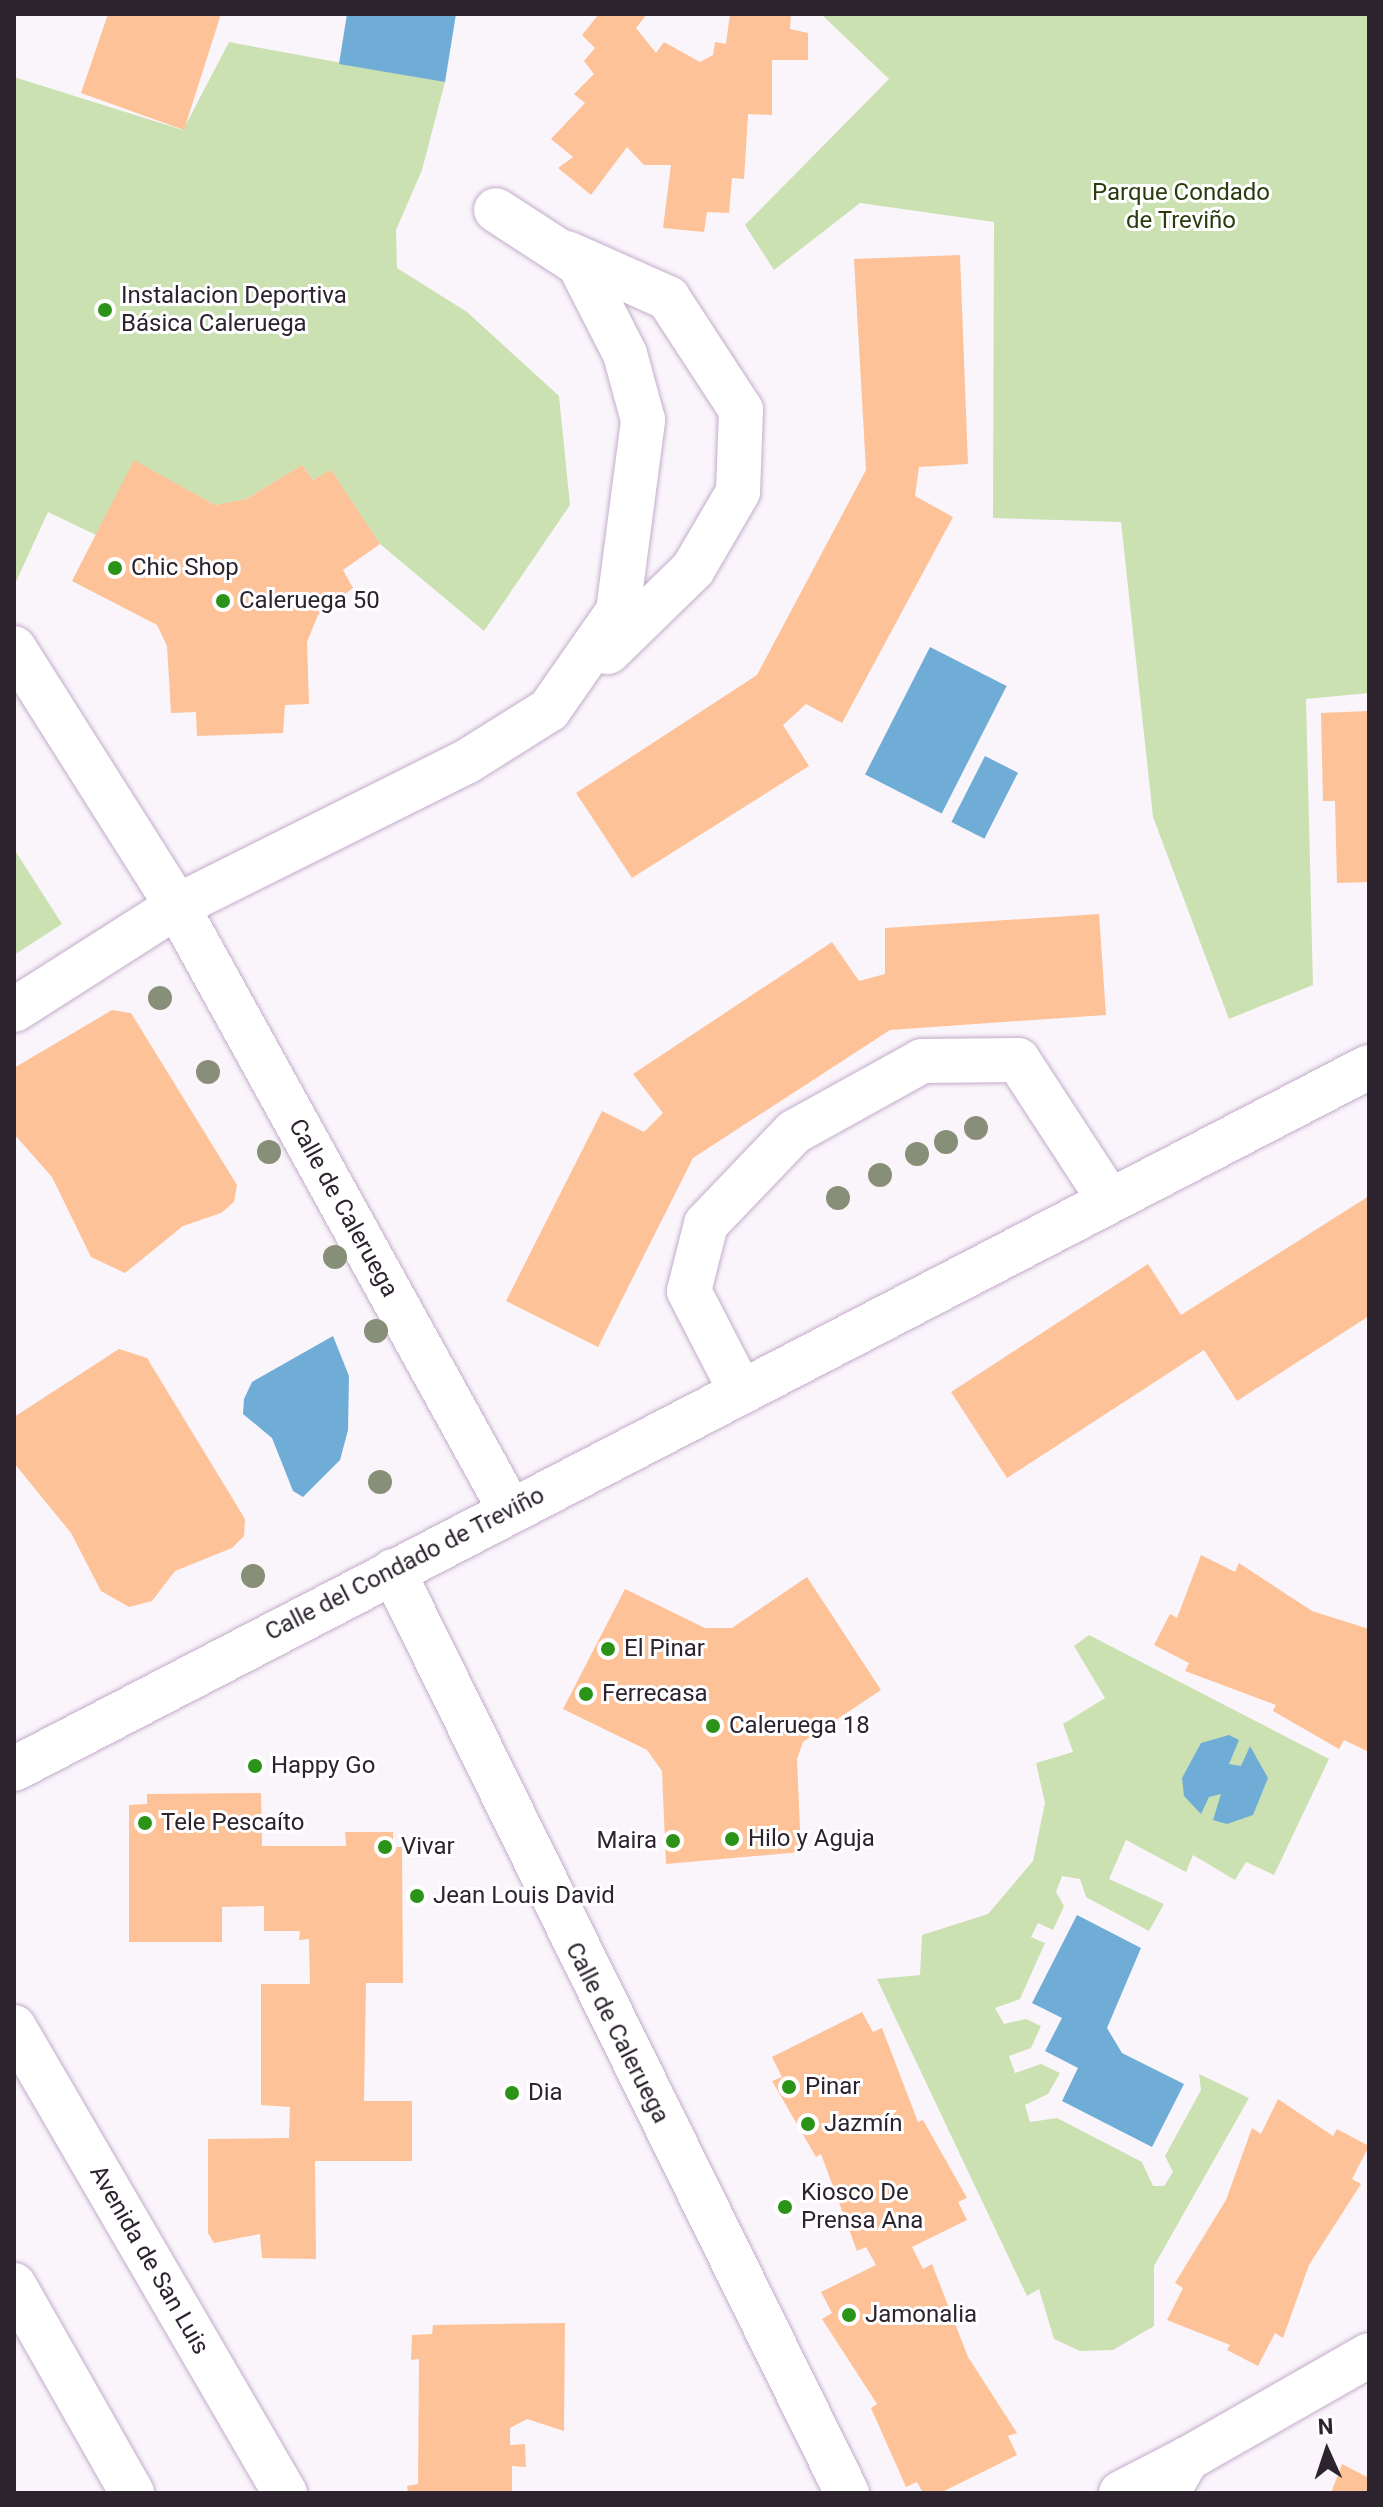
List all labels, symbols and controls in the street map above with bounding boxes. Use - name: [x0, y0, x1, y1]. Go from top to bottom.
- park label: Parque Condado de Treviño: [1092, 179, 1270, 235]
- place label: Instalacion Deportiva Básica Caleruega: [121, 282, 347, 338]
- marker: Instalacion Deportiva Básica Caleruega: [96, 301, 114, 319]
- place label: Chic Shop: [131, 554, 239, 582]
- marker: Chic Shop: [106, 559, 124, 577]
- place label: Caleruega 50: [239, 587, 380, 615]
- marker: Caleruega 50: [214, 592, 232, 610]
- street label: Calle de Caleruega: [282, 1114, 404, 1302]
- street label: Calle del Condado de Treviño: [260, 1481, 550, 1647]
- place label: El Pinar: [624, 1635, 705, 1663]
- marker: El Pinar: [599, 1640, 617, 1658]
- place label: Ferrecasa: [602, 1680, 708, 1708]
- marker: Ferrecasa: [577, 1685, 595, 1703]
- place label: Caleruega 18: [729, 1712, 870, 1740]
- marker: Caleruega 18: [704, 1717, 722, 1735]
- place label: Happy Go: [271, 1752, 375, 1780]
- marker: Happy Go: [246, 1757, 264, 1775]
- place label: Tele Pescaíto: [161, 1809, 304, 1837]
- marker: Tele Pescaíto: [136, 1814, 154, 1832]
- place label: Hilo y Aguja: [748, 1825, 875, 1853]
- place label: Maira: [596, 1827, 657, 1855]
- marker: Hilo y Aguja: [723, 1830, 741, 1848]
- marker: Maira: [664, 1832, 682, 1850]
- place label: Vivar: [401, 1833, 455, 1861]
- marker: Vivar: [376, 1838, 394, 1856]
- place label: Jean Louis David: [433, 1882, 615, 1910]
- marker: Jean Louis David: [408, 1887, 426, 1905]
- street label: Calle de Caleruega: [559, 1938, 675, 2128]
- place label: Pinar: [805, 2073, 860, 2101]
- marker: Pinar: [780, 2078, 798, 2096]
- place label: Dia: [528, 2079, 563, 2107]
- marker: Dia: [503, 2084, 521, 2102]
- place label: Jazmín: [824, 2110, 902, 2138]
- marker: Jazmín: [799, 2115, 817, 2133]
- street label: Avenida de San Luis: [83, 2160, 215, 2360]
- place label: Kiosco De Prensa Ana: [801, 2179, 923, 2235]
- marker: Kiosco De Prensa Ana: [776, 2198, 794, 2216]
- place label: Jamonalia: [865, 2301, 977, 2329]
- marker: Jamonalia: [840, 2306, 858, 2324]
- north arrow: [1287, 2411, 1367, 2491]
- text: N: [1317, 2414, 1334, 2439]

